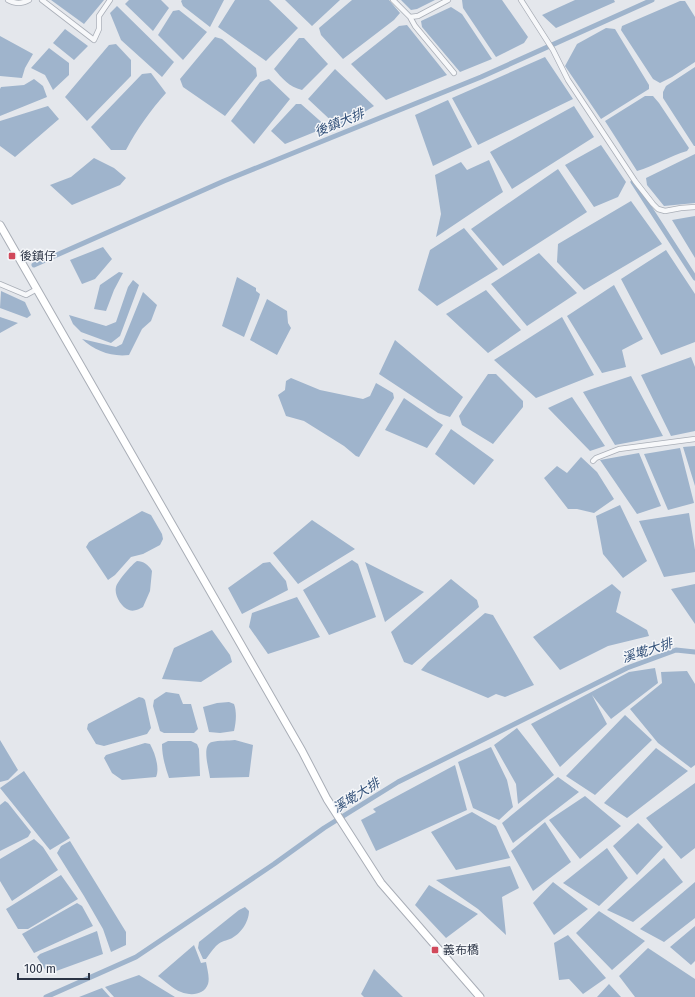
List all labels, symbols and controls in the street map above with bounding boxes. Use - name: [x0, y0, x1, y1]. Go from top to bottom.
- water label: 後鎮大排: [312, 105, 368, 139]
- place label: 後鎮仔: [20, 249, 56, 263]
- marker: 後鎮仔: [7, 251, 17, 261]
- water label: 溪墘大排: [620, 635, 676, 666]
- water label: 溪墘大排: [330, 774, 384, 816]
- place label: 義布橋: [443, 943, 479, 957]
- marker: 義布橋: [430, 945, 440, 955]
- scale bar: [18, 955, 89, 981]
- text: 100 m: [24, 962, 56, 976]

